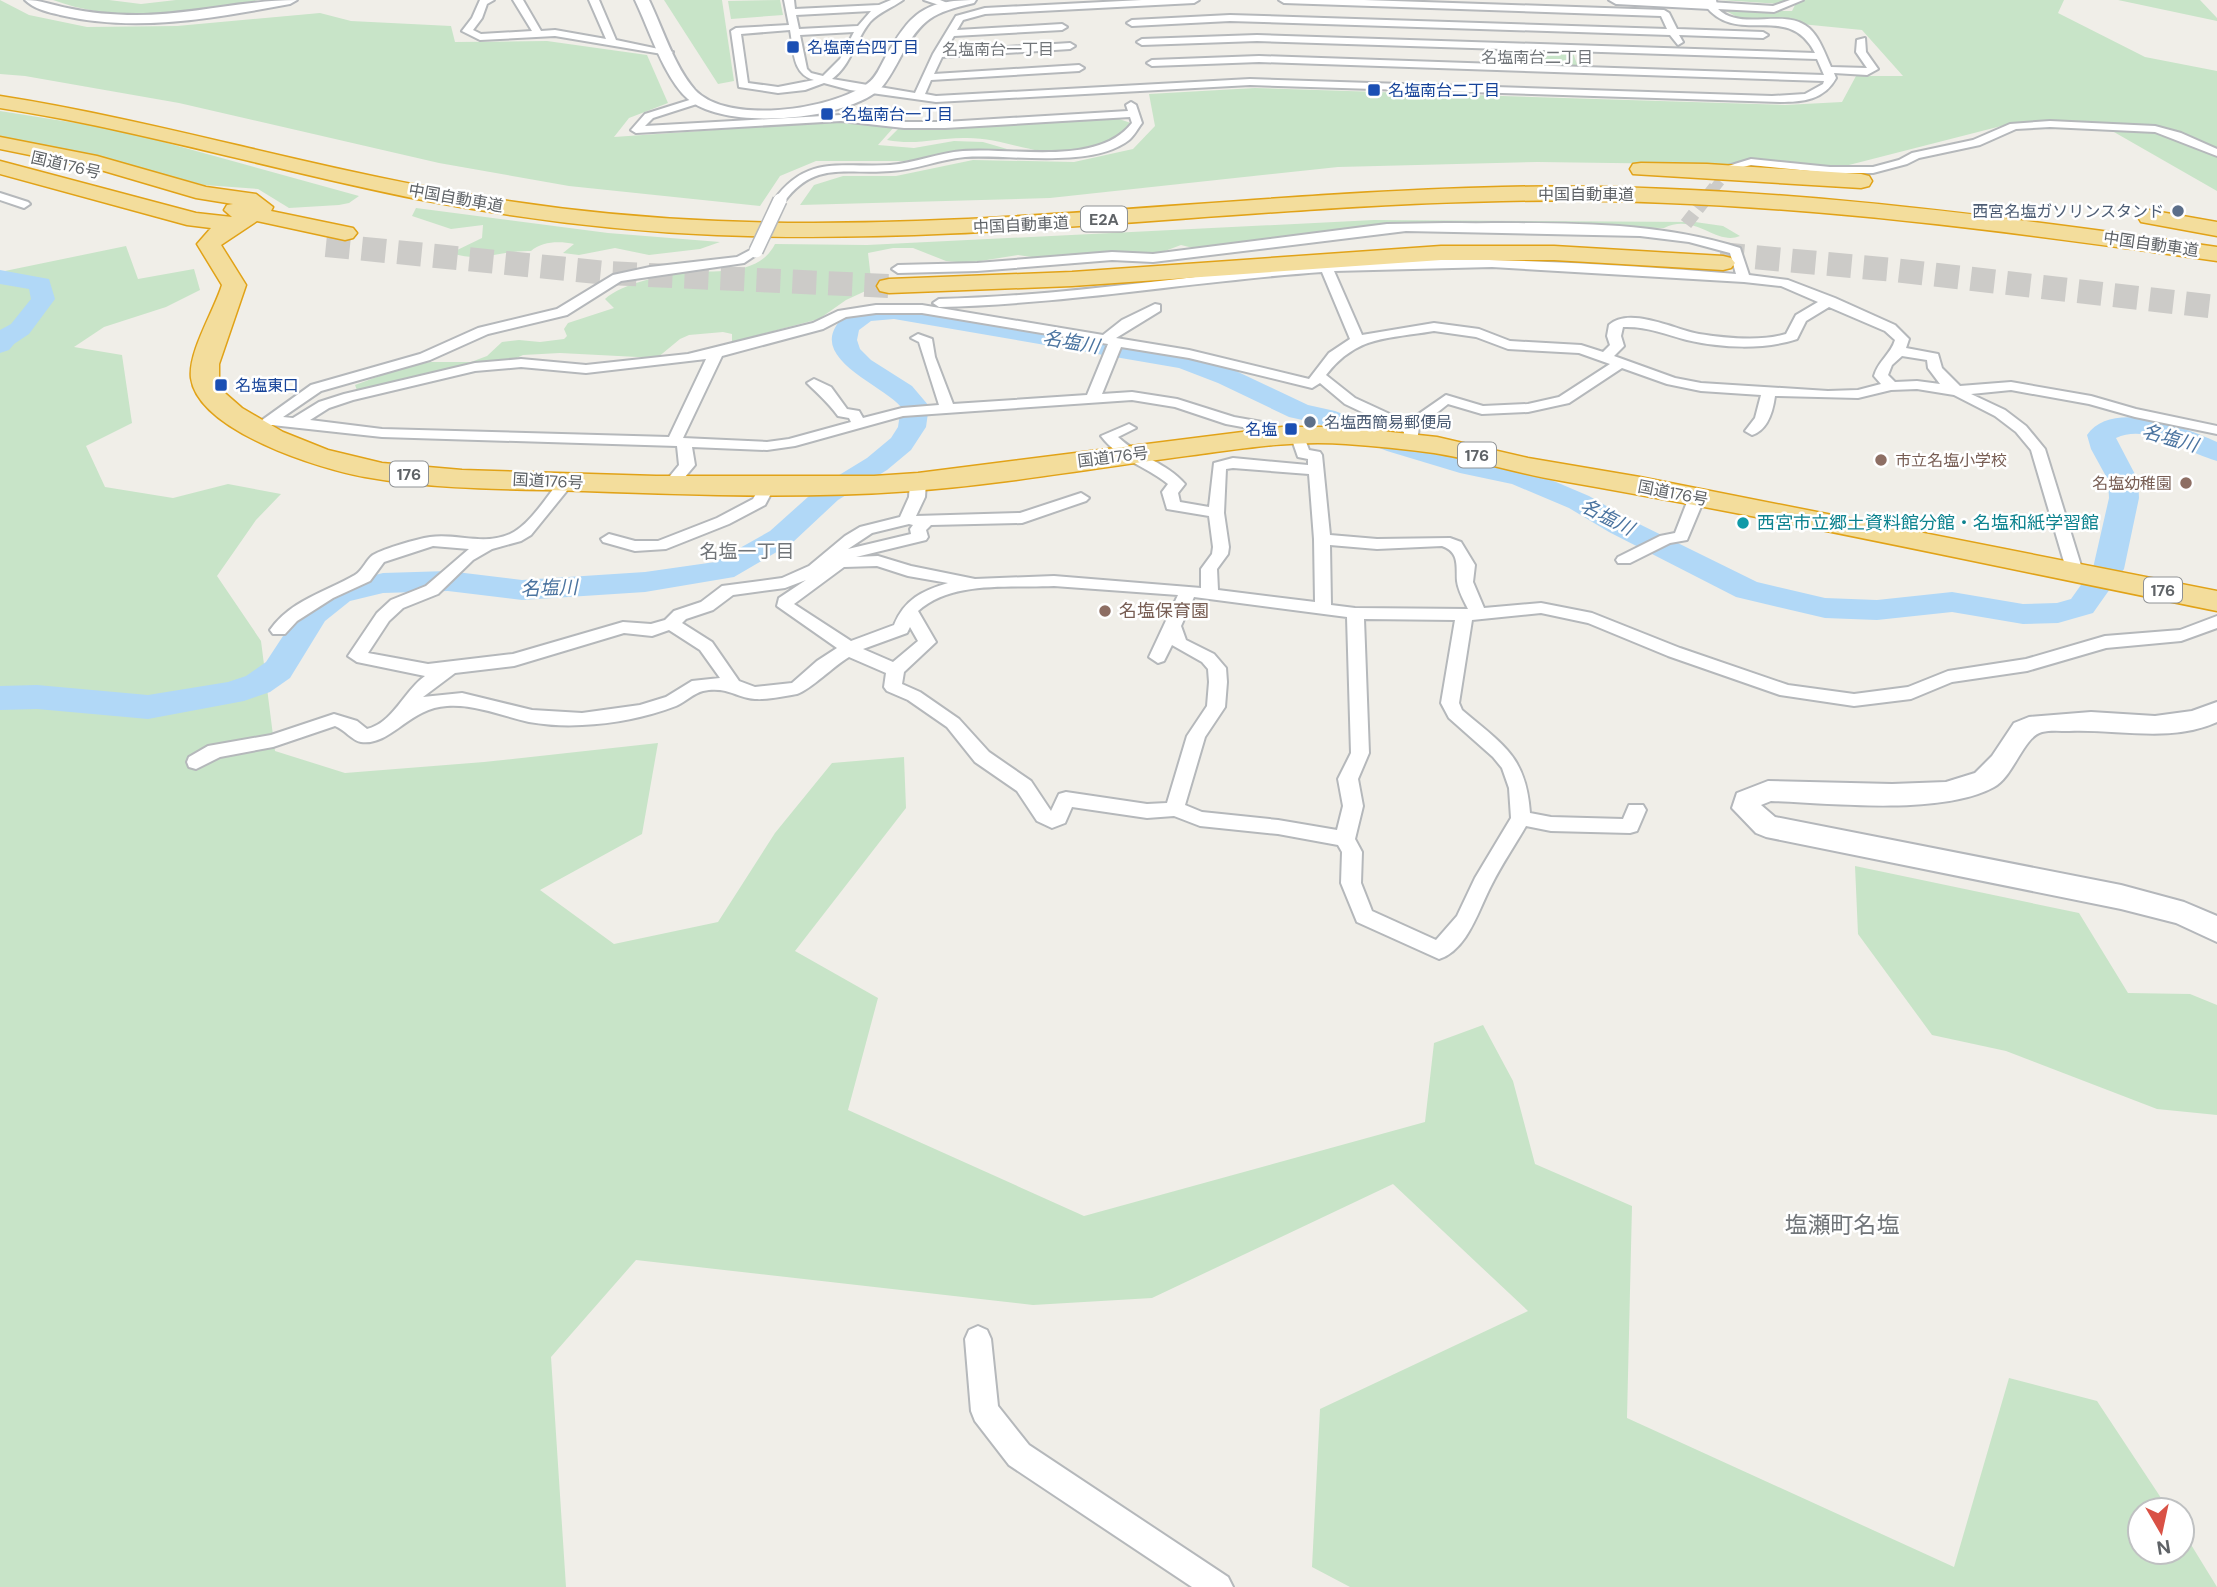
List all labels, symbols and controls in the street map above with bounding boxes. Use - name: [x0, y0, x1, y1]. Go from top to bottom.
- place label: 名塩南台四丁目: [807, 37, 919, 58]
- marker: 名塩南台四丁目: [785, 39, 801, 55]
- district label: 名塩南台一丁目: [942, 39, 1054, 60]
- district label: 名塩南台二丁目: [1481, 47, 1593, 68]
- place label: 名塩南台二丁目: [1388, 80, 1500, 101]
- marker: 名塩南台二丁目: [1366, 82, 1382, 98]
- place label: 名塩南台一丁目: [841, 104, 953, 125]
- marker: 名塩南台一丁目: [819, 106, 835, 122]
- street label: 国道176号: [29, 147, 103, 183]
- street label: 中国自動車道: [407, 179, 505, 217]
- street label: 中国自動車道: [1538, 184, 1634, 205]
- place label: 西宮名塩ガソリンスタンド: [1972, 201, 2164, 222]
- marker: 西宮名塩ガソリンスタンド: [2170, 203, 2186, 219]
- road number: E2A: [1081, 206, 1127, 232]
- street label: 中国自動車道: [973, 212, 1069, 238]
- street label: 中国自動車道: [2102, 227, 2200, 261]
- water label: 名塩川: [1041, 325, 1103, 360]
- place label: 名塩東口: [235, 375, 299, 396]
- marker: 名塩東口: [213, 377, 229, 393]
- place label: 名塩西簡易郵便局: [1324, 412, 1452, 433]
- marker: 名塩西簡易郵便局: [1302, 414, 1318, 430]
- water label: 名塩川: [2139, 418, 2203, 458]
- place label: 名塩: [1245, 419, 1277, 440]
- marker: 名塩: [1283, 421, 1299, 437]
- street label: 国道176号: [1076, 442, 1150, 472]
- road number: 176: [1458, 442, 1496, 468]
- place label: 市立名塩小学校: [1895, 450, 2007, 471]
- marker: 市立名塩小学校: [1873, 452, 1889, 468]
- road number: 176: [390, 461, 428, 486]
- street label: 国道176号: [512, 469, 584, 493]
- place label: 名塩幼稚園: [2092, 473, 2172, 494]
- marker: 名塩幼稚園: [2178, 475, 2194, 491]
- street label: 国道176号: [1636, 476, 1710, 510]
- water label: 名塩川: [1576, 493, 1640, 542]
- place label: 西宮市立郷土資料館分館・名塩和紙学習館: [1757, 511, 2099, 535]
- marker: 西宮市立郷土資料館分館・名塩和紙学習館: [1735, 515, 1751, 531]
- district label: 名塩一丁目: [699, 539, 795, 564]
- water label: 名塩川: [520, 574, 580, 601]
- road number: 176: [2144, 578, 2182, 603]
- place label: 名塩保育園: [1119, 599, 1209, 623]
- marker: 名塩保育園: [1097, 603, 1113, 619]
- district label: 塩瀬町名塩: [1785, 1210, 1900, 1240]
- north arrow: [2126, 1496, 2196, 1566]
- text: N: [2155, 1534, 2172, 1561]

